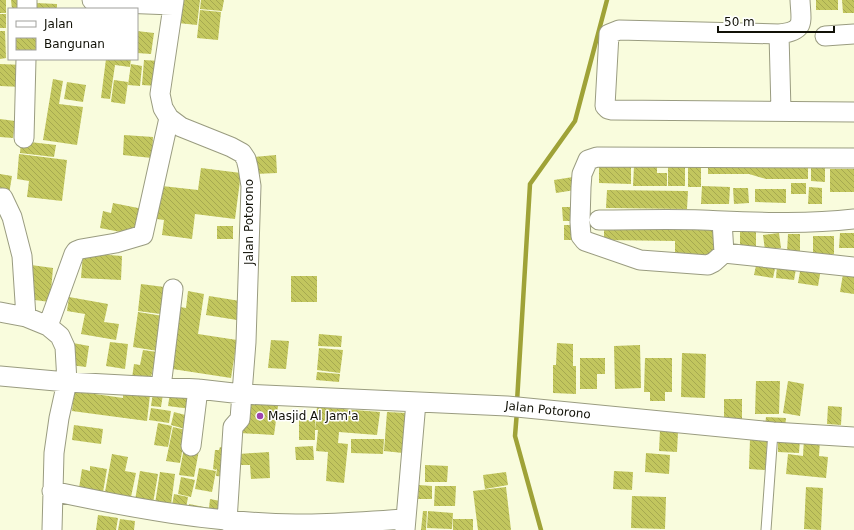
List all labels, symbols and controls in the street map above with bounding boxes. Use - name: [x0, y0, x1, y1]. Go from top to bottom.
- legend: [8, 8, 138, 60]
- scale bar: [718, 8, 834, 34]
- text: 50 m: [724, 15, 755, 29]
- text: Jalan: [43, 17, 73, 31]
- text: Bangunan: [44, 37, 105, 51]
- street label: Jalan Potorono: [242, 179, 256, 266]
- street label: Jalan Potorono: [503, 398, 592, 421]
- place label: Masjid Al Jam'a: [268, 409, 359, 423]
- marker: Masjid Al Jam'a: [255, 411, 265, 421]

